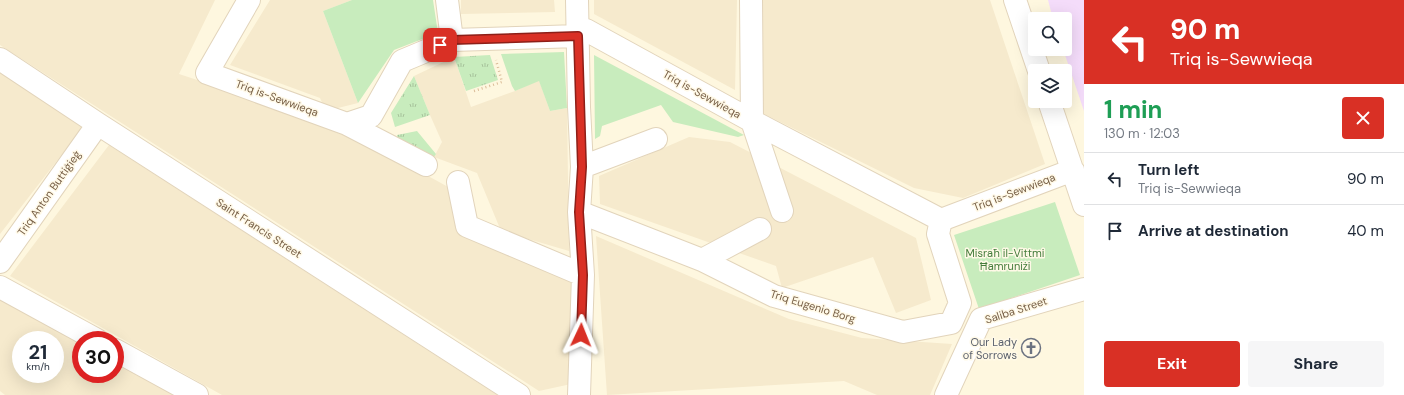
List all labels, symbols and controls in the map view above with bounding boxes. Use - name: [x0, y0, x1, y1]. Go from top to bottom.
- text: 90 m: [1170, 11, 1240, 48]
- map controls: [1028, 12, 1072, 108]
- button: search: [1028, 12, 1072, 56]
- icon: left: [1104, 16, 1156, 68]
- pin: [423, 28, 457, 62]
- icon: arrive: [429, 34, 451, 56]
- text: Triq is-Sewwieqa: [1170, 47, 1313, 71]
- button: layers: [1028, 64, 1072, 108]
- street label: Triq is-Sewwieqa: [660, 67, 744, 121]
- street label: Triq is-Sewwieqa: [234, 77, 320, 119]
- text: 1 min: [1104, 94, 1162, 125]
- button: close: [1342, 97, 1384, 139]
- text: 130 m · 12:03: [1104, 125, 1180, 142]
- street label: Triq Anton Buttiġieġ: [14, 148, 84, 238]
- text: Turn left: [1138, 160, 1199, 180]
- icon: left: [1104, 168, 1126, 190]
- text: 90 m: [1347, 169, 1384, 189]
- street label: Triq is-Sewwieqa: [971, 170, 1057, 214]
- text: Triq is-Sewwieqa: [1138, 180, 1241, 197]
- street label: Saint Francis Street: [214, 195, 304, 261]
- icon: arrive: [1104, 220, 1126, 242]
- text: Arrive at destination: [1138, 221, 1289, 241]
- text: 40 m: [1347, 221, 1384, 241]
- park label: Misraħ il-Vittmi Ħamruniżi: [966, 246, 1044, 273]
- street label: Triq Eugenio Borg: [769, 286, 857, 326]
- street label: Saliba Street: [983, 293, 1049, 327]
- position arrow: [560, 314, 602, 356]
- speed limit sign: 30: [72, 331, 124, 383]
- place label: Our Lady of Sorrows: [963, 335, 1017, 362]
- church icon: Our Lady of Sorrows: [1020, 337, 1042, 359]
- text: 21: [29, 339, 47, 365]
- button: Exit: [1104, 341, 1240, 387]
- button: Share: [1248, 341, 1384, 387]
- text: km/h: [26, 360, 50, 373]

